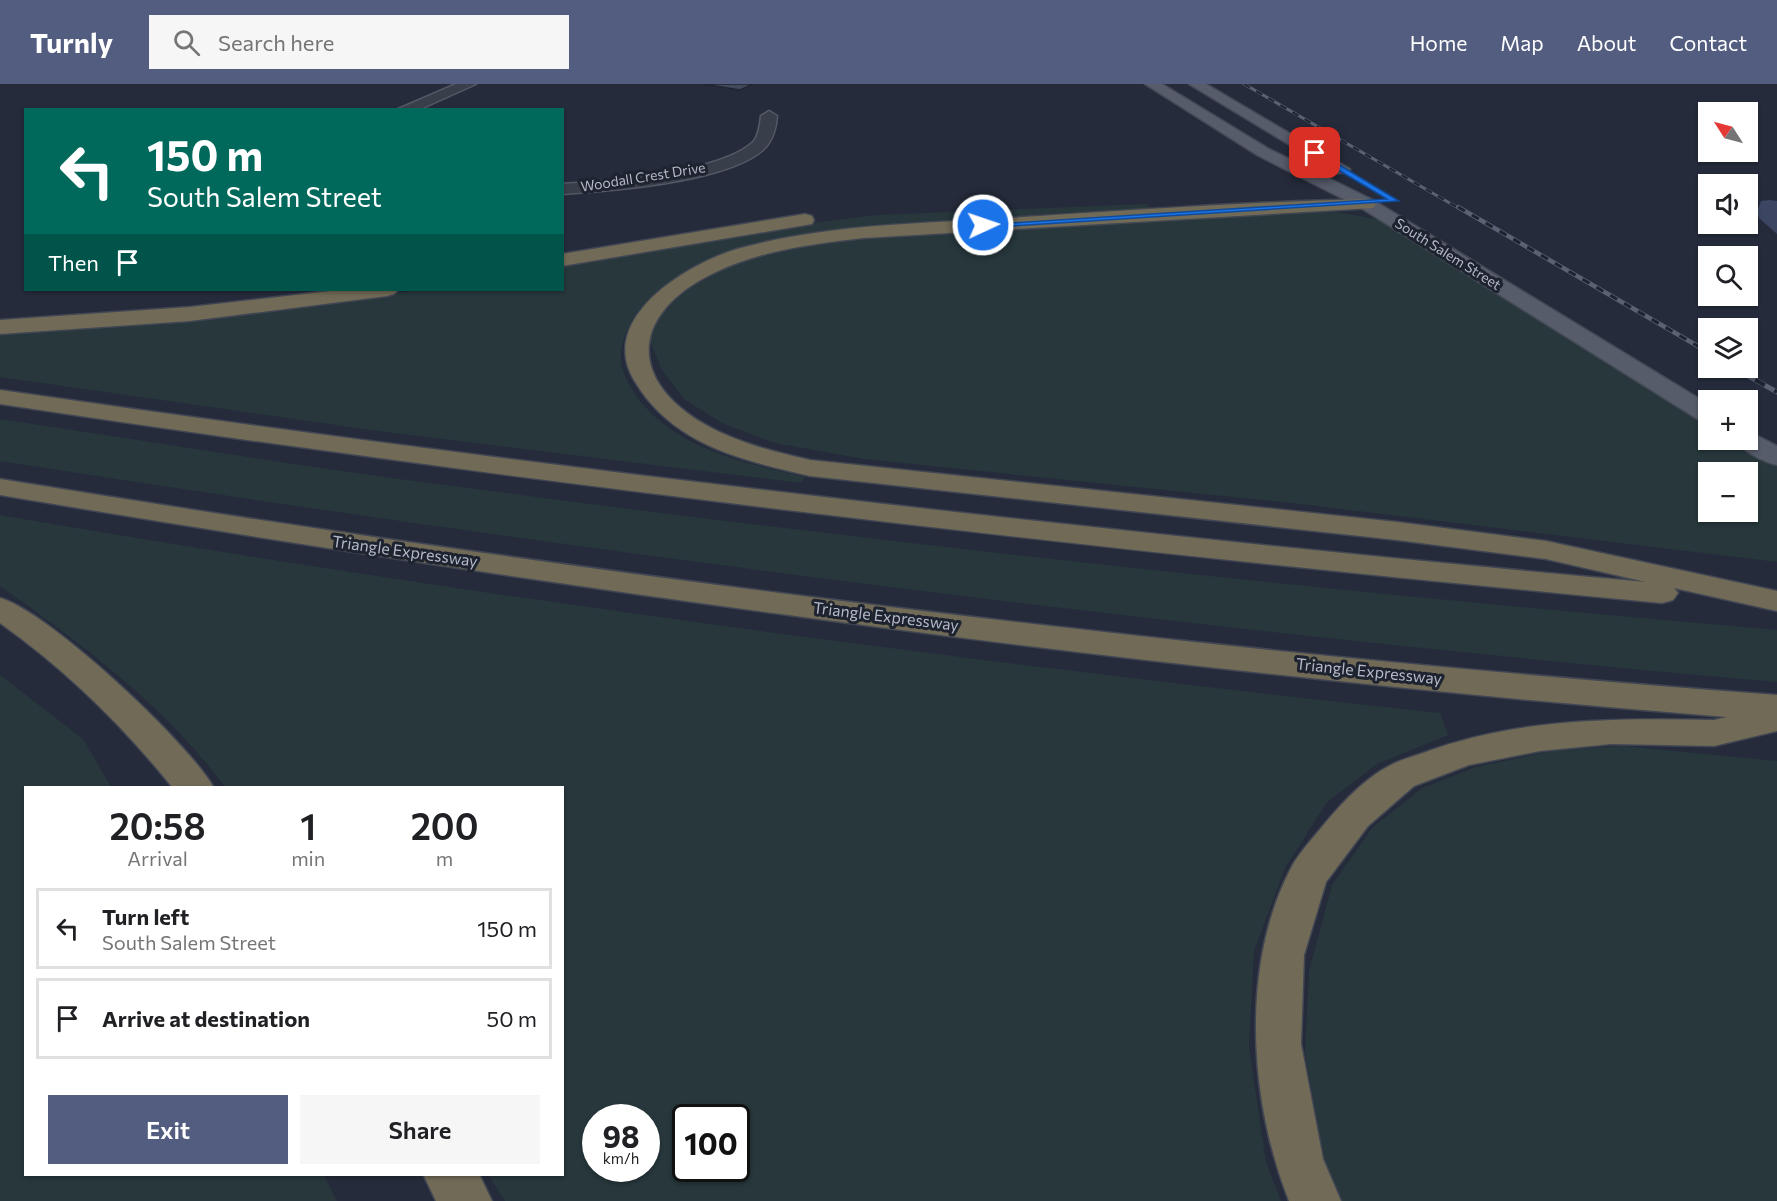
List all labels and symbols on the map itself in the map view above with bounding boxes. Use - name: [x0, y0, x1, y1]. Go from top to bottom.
- north arrow: [1698, 102, 1758, 162]
- pin: [1289, 127, 1340, 178]
- street label: Woodall Crest Drive: [579, 158, 707, 195]
- position arrow: [951, 193, 1015, 257]
- street label: South Salem Street: [1392, 214, 1505, 293]
- street label: Triangle Expressway: [331, 531, 479, 570]
- street label: Triangle Expressway: [812, 597, 960, 634]
- street label: Triangle Expressway: [1295, 653, 1443, 688]
- speed limit sign: 100: [672, 1104, 750, 1182]

